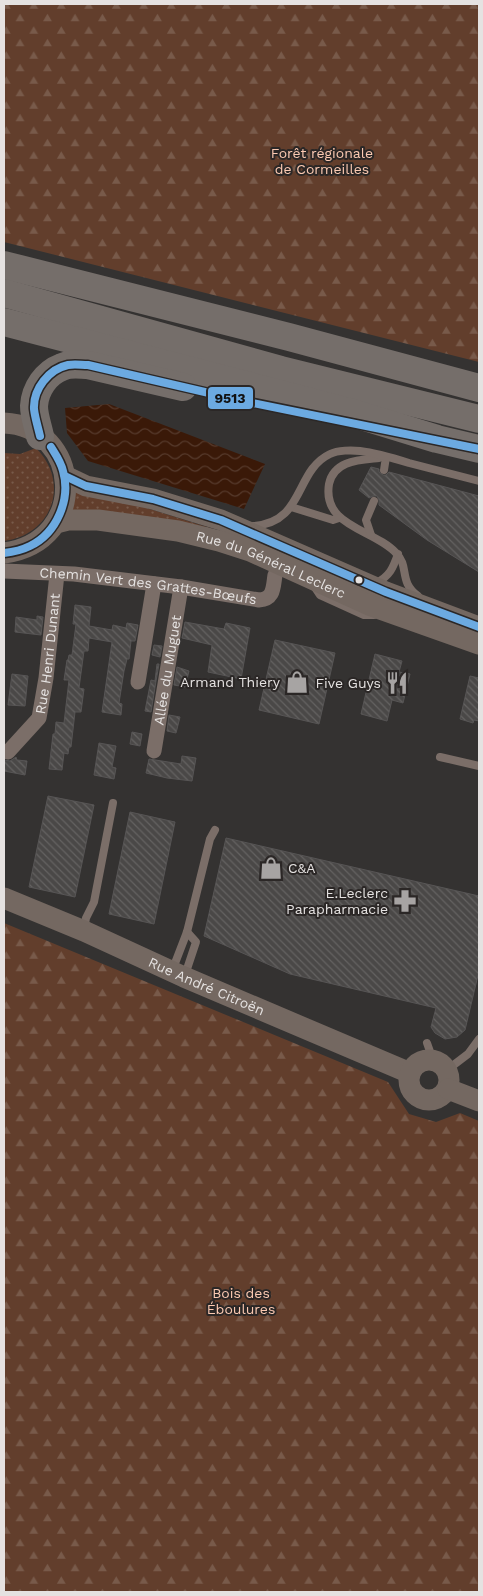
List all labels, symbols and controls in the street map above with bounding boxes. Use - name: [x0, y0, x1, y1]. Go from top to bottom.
- park label: Forêt régionale de Cormeilles: [271, 145, 373, 177]
- line badge: 9513: [207, 386, 254, 410]
- text: 9513: [214, 390, 246, 406]
- street label: Rue du Général Leclerc: [195, 528, 348, 601]
- street label: Chemin Vert des Grattes-Bœufs: [39, 565, 258, 608]
- unlabelled marker: [354, 575, 364, 585]
- street label: Rue Henri Dunant: [32, 592, 63, 715]
- street label: Allée du Muguet: [150, 614, 184, 726]
- shop icon: Armand Thiery: [284, 669, 310, 695]
- restaurant icon: Five Guys: [384, 670, 410, 696]
- place label: Armand Thiery: [180, 674, 281, 690]
- place label: Five Guys: [315, 675, 381, 691]
- shop icon: C&A: [258, 855, 284, 881]
- place label: C&A: [288, 860, 316, 876]
- place label: E.Leclerc Parapharmacie: [286, 885, 388, 917]
- pharmacy icon: E.Leclerc Parapharmacie: [392, 888, 418, 914]
- street label: Rue André Citroën: [146, 954, 267, 1018]
- park label: Bois des Éboulures: [207, 1285, 275, 1317]

